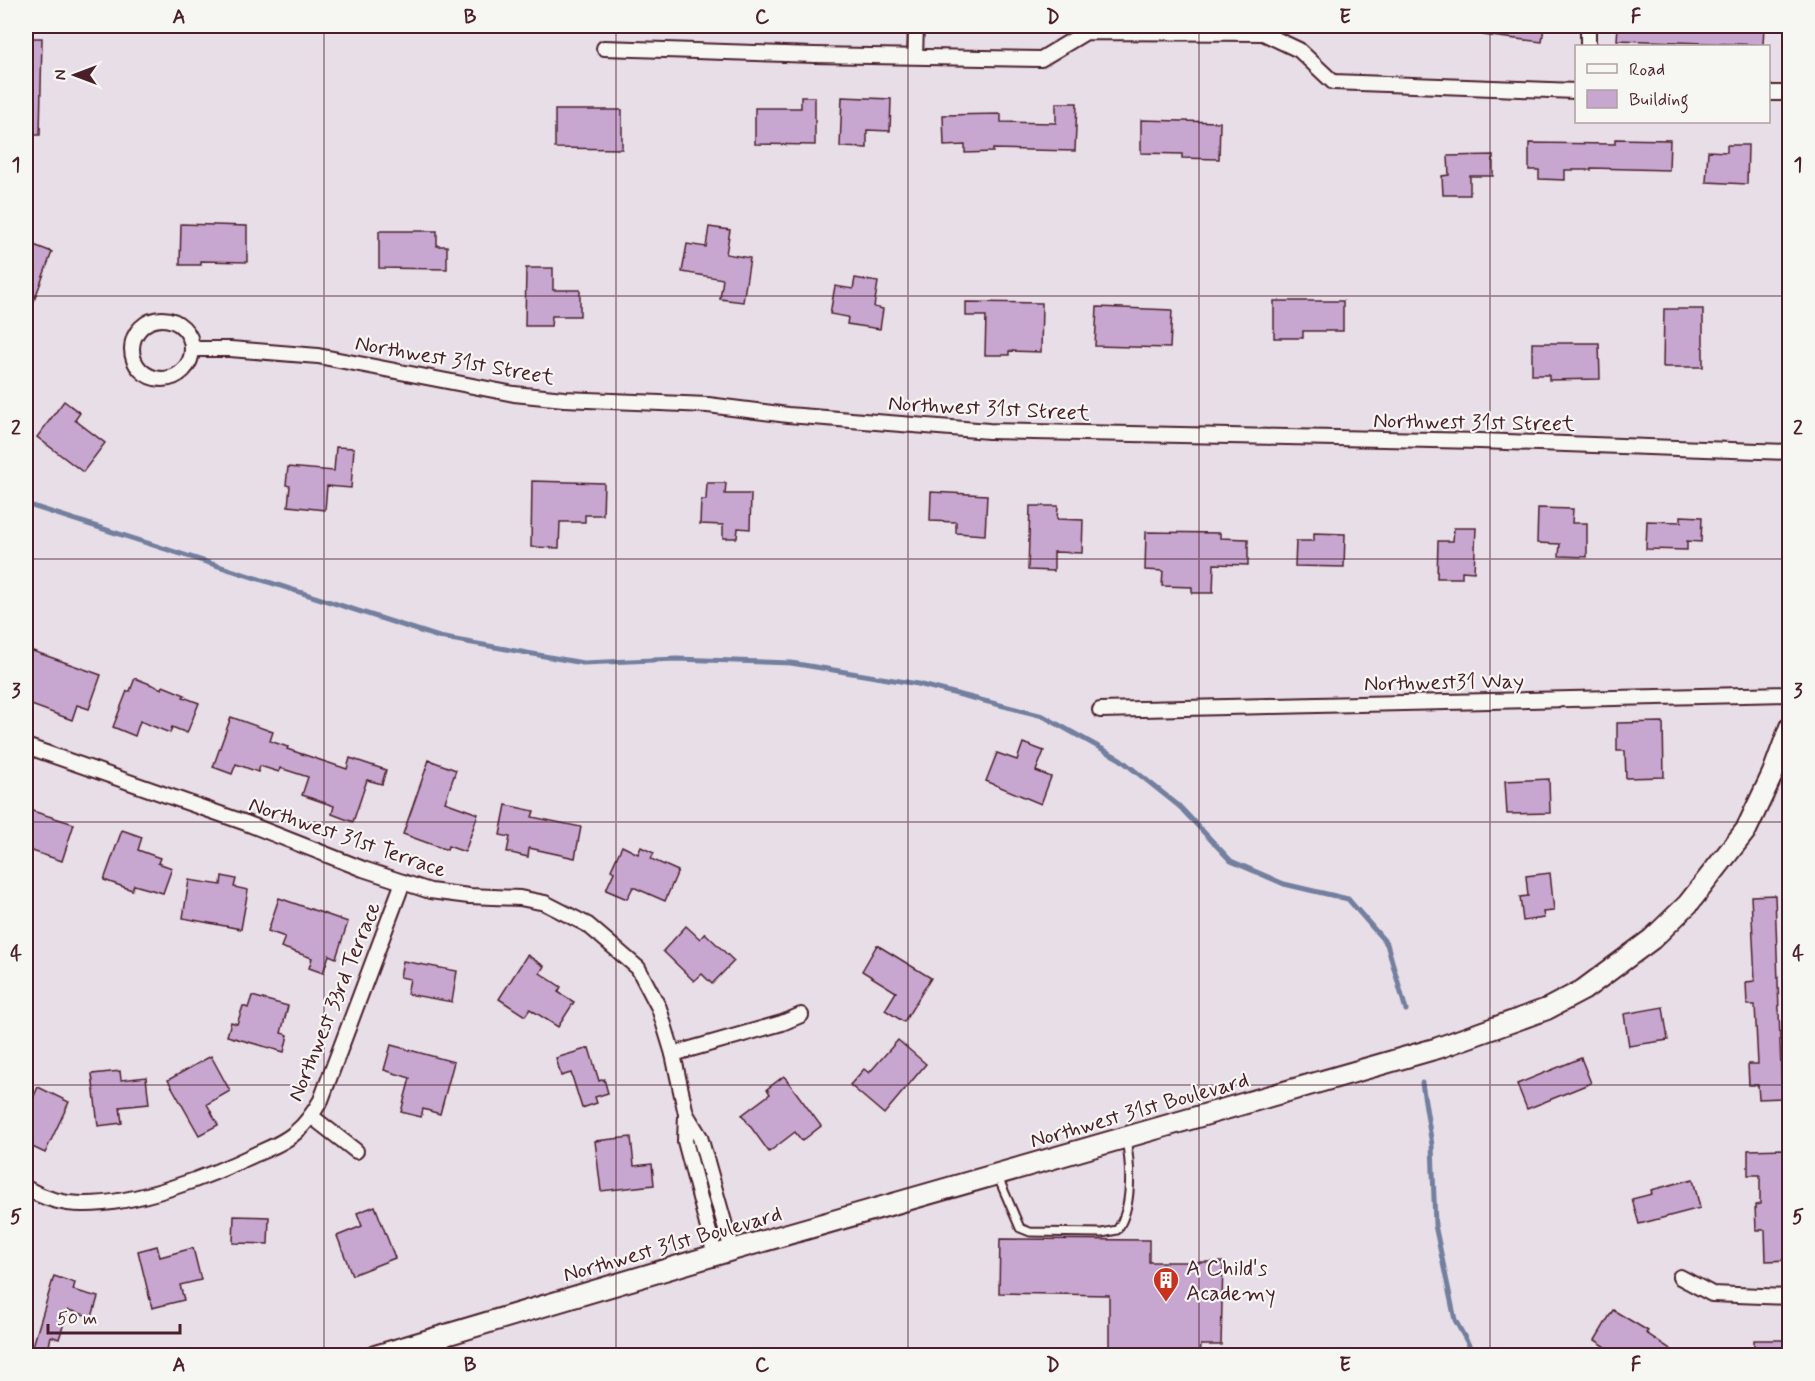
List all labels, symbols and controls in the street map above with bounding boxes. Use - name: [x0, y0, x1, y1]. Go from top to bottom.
- text: A: [172, 4, 186, 31]
- text: B: [464, 4, 477, 31]
- text: C: [755, 4, 770, 31]
- text: D: [1046, 4, 1060, 31]
- text: E: [1339, 4, 1351, 31]
- text: F: [1631, 4, 1642, 31]
- north arrow: [45, 45, 105, 105]
- legend: [1575, 45, 1770, 123]
- text: Road: [1629, 58, 1665, 82]
- text: N: [51, 70, 72, 80]
- text: Building: [1629, 88, 1689, 114]
- text: 1: [12, 152, 20, 179]
- text: 1: [1794, 152, 1802, 179]
- street label: Northwest 31st Street: [353, 330, 556, 392]
- street label: Northwest 31st Street: [887, 390, 1090, 428]
- street label: Northwest 31st Street: [1373, 407, 1575, 439]
- text: 2: [11, 415, 21, 442]
- text: 2: [1793, 415, 1803, 442]
- street label: Northwest31 Way: [1364, 668, 1524, 698]
- text: 3: [11, 678, 21, 705]
- text: 3: [1793, 678, 1803, 705]
- street label: Northwest 31st Terrace: [245, 791, 450, 885]
- street label: Northwest 33rd Terrace: [282, 898, 388, 1106]
- text: 4: [10, 941, 22, 968]
- text: 4: [1792, 941, 1804, 968]
- street label: Northwest 31st Boulevard: [1027, 1066, 1252, 1156]
- street label: Northwest 31st Boulevard: [560, 1200, 785, 1290]
- text: 5: [10, 1204, 22, 1231]
- text: 5: [1792, 1204, 1804, 1231]
- place label: A Child's Academy: [1186, 1255, 1276, 1308]
- building icon: A Child's Academy: [1151, 1265, 1181, 1303]
- scale bar: [48, 1297, 180, 1335]
- text: 50 m: [57, 1307, 97, 1331]
- text: A: [172, 1352, 186, 1379]
- text: B: [464, 1352, 477, 1379]
- text: C: [755, 1352, 770, 1379]
- text: D: [1046, 1352, 1060, 1379]
- text: E: [1339, 1352, 1351, 1379]
- text: F: [1631, 1352, 1642, 1379]

